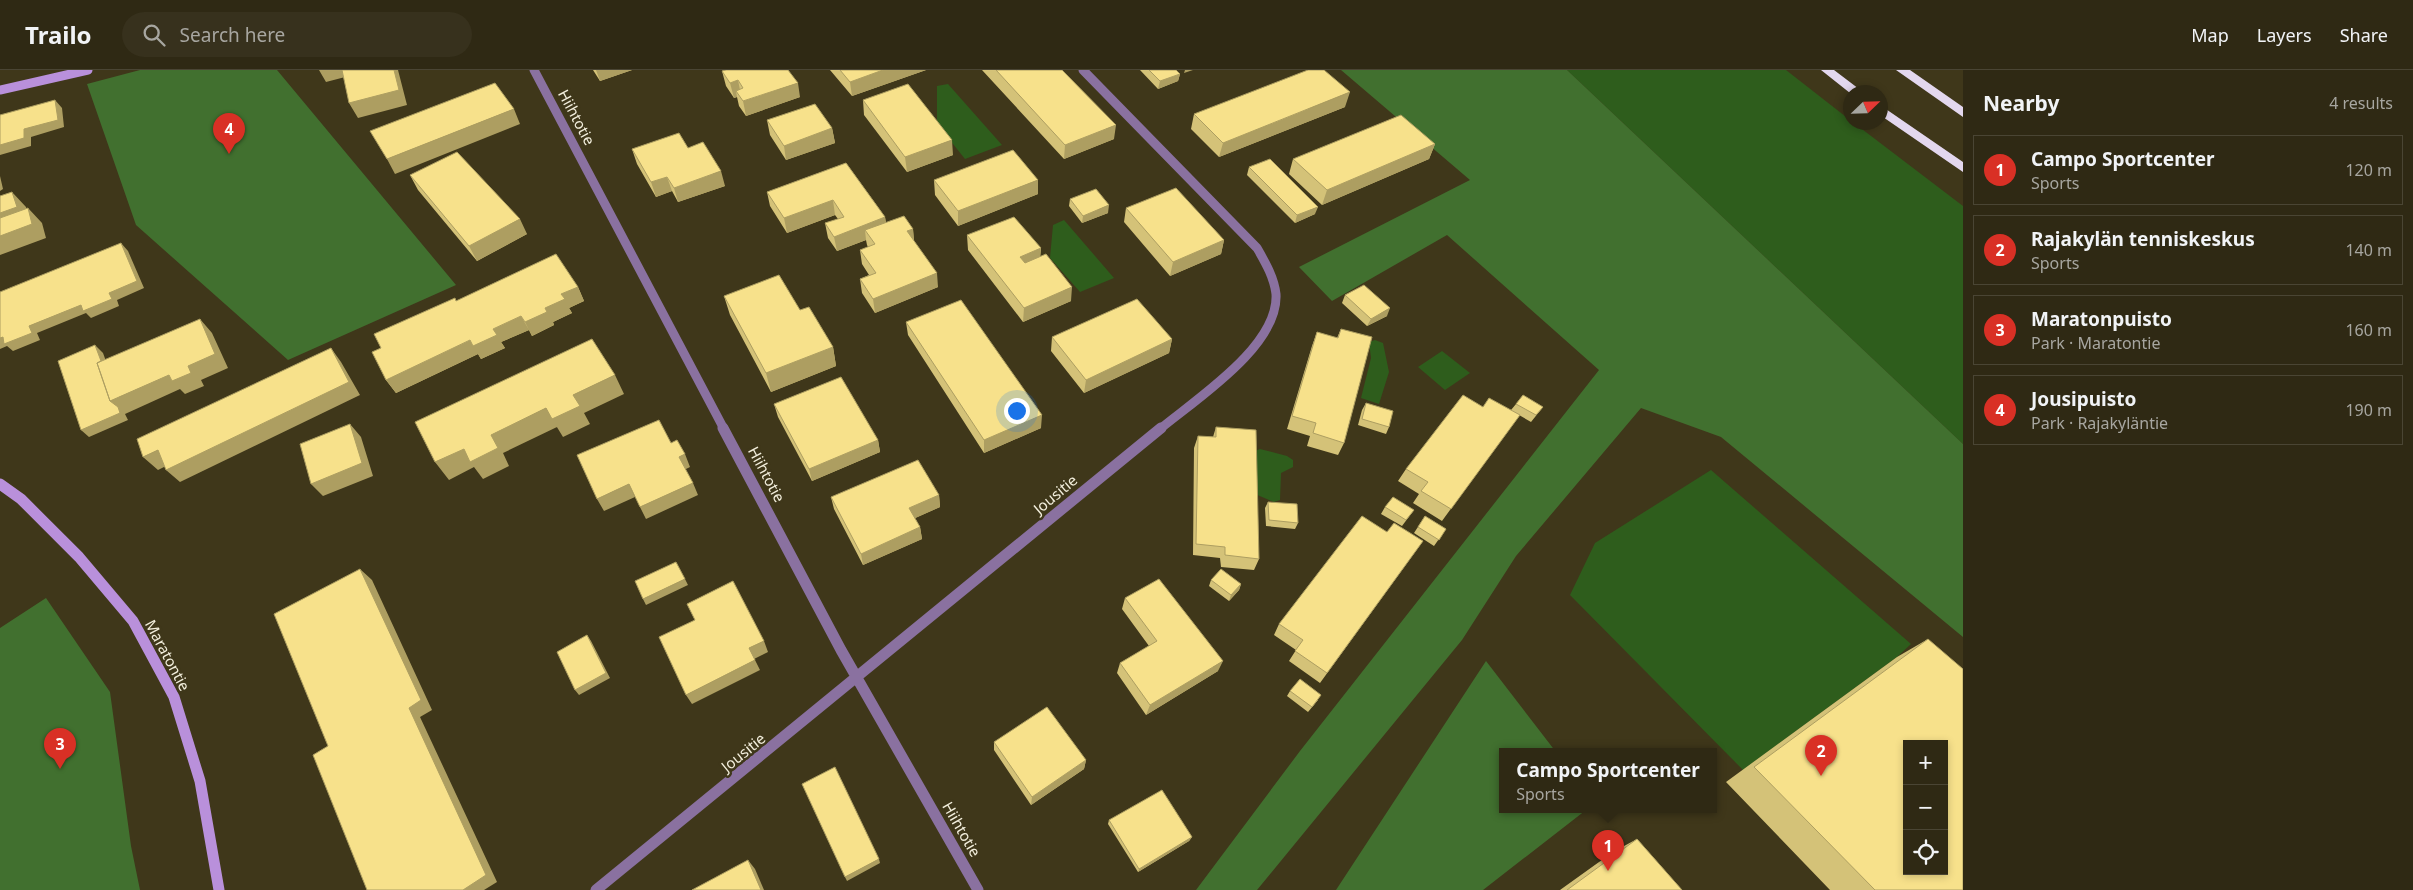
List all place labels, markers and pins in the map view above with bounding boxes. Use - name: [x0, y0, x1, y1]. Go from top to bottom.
- pin: 4: [213, 113, 245, 154]
- pin: 3: [44, 728, 76, 769]
- pin: 2: [1805, 735, 1837, 776]
- pin: 1: [1592, 830, 1624, 871]

